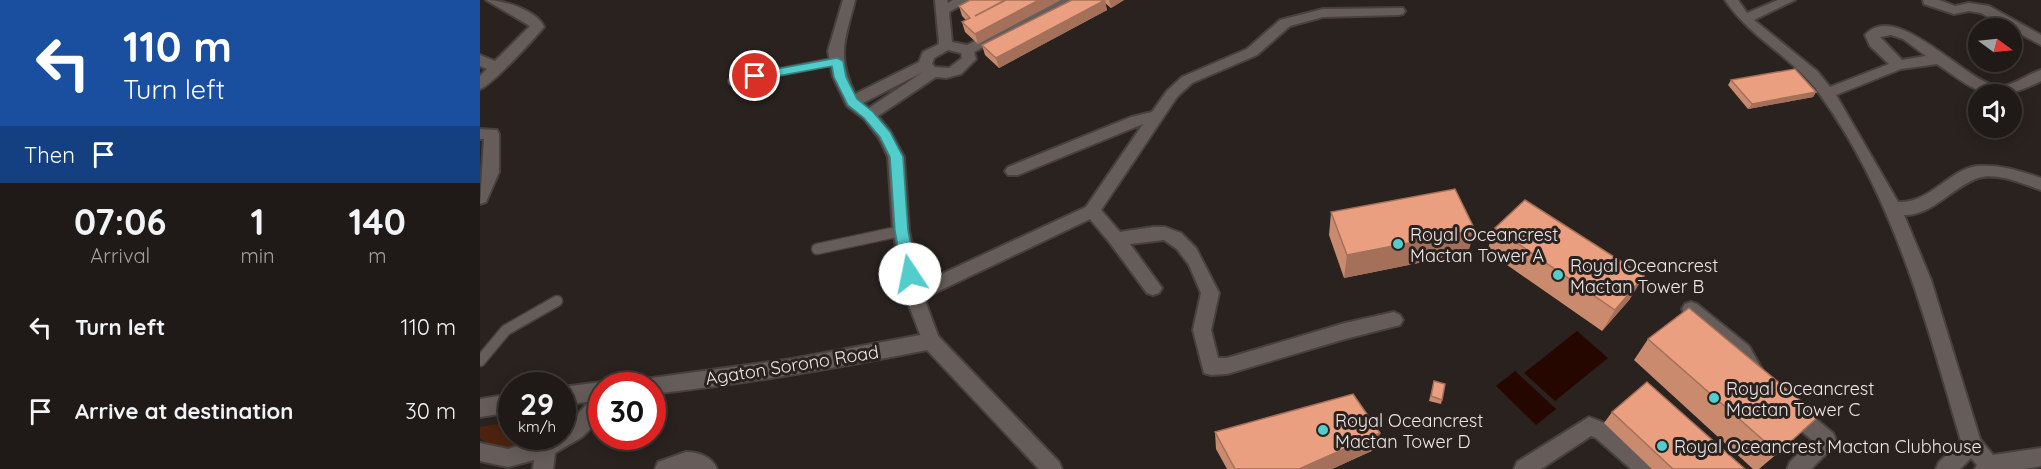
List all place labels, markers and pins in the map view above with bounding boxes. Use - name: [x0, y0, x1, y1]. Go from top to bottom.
- pin: [729, 50, 780, 101]
- place label: Royal Oceancrest Mactan Tower A: [1410, 223, 1558, 267]
- marker: Royal Oceancrest Mactan Tower A: [1391, 237, 1405, 251]
- place label: Royal Oceancrest Mactan Tower B: [1570, 254, 1718, 298]
- marker: Royal Oceancrest Mactan Tower B: [1551, 268, 1565, 282]
- place label: Royal Oceancrest Mactan Tower C: [1726, 377, 1874, 421]
- marker: Royal Oceancrest Mactan Tower C: [1707, 391, 1721, 405]
- place label: Royal Oceancrest Mactan Tower D: [1335, 409, 1483, 453]
- marker: Royal Oceancrest Mactan Tower D: [1316, 423, 1330, 437]
- place label: Royal Oceancrest Mactan Clubhouse: [1674, 435, 1982, 458]
- marker: Royal Oceancrest Mactan Clubhouse: [1655, 439, 1669, 453]

